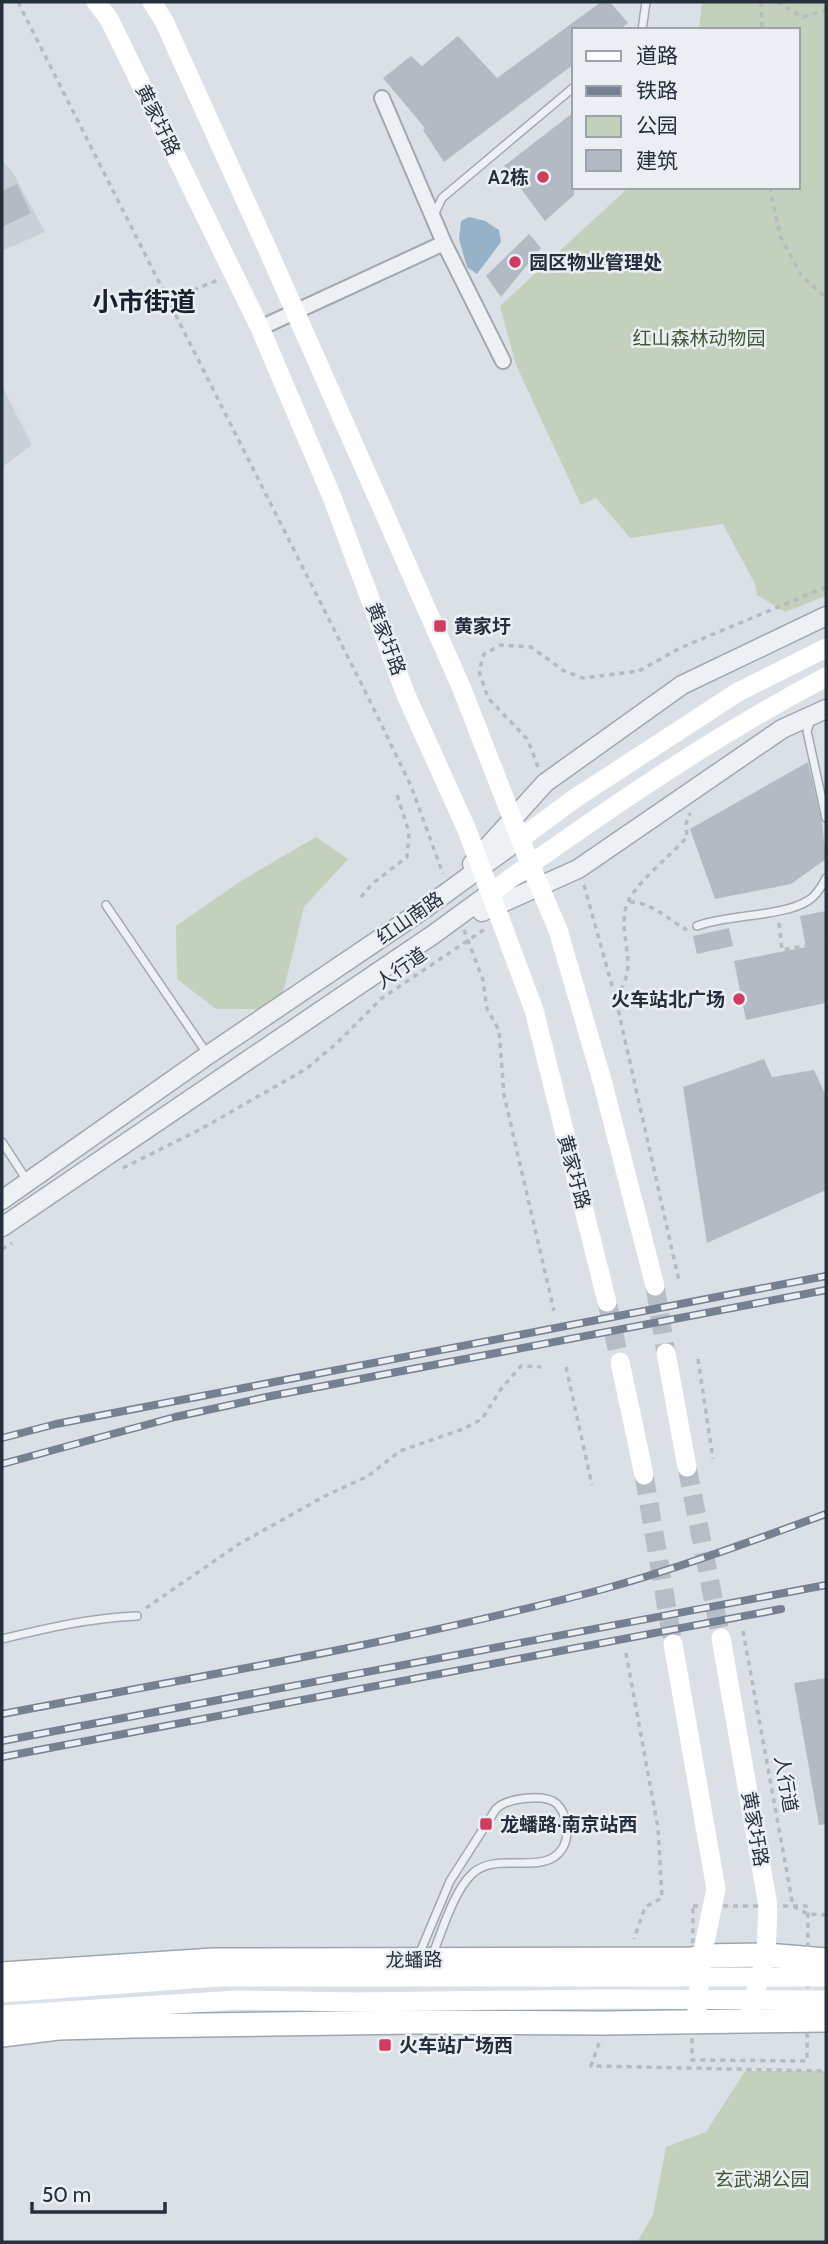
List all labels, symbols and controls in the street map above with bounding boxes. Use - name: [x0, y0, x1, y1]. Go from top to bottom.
- legend: [572, 28, 800, 189]
- text: 道路: [636, 43, 678, 68]
- text: 铁路: [636, 78, 678, 103]
- street label: 黄家圩路: [131, 81, 185, 159]
- text: 公园: [636, 113, 678, 138]
- text: 建筑: [636, 148, 678, 173]
- place label: A2栋: [488, 166, 529, 189]
- marker: A2栋: [535, 169, 551, 185]
- place label: 园区物业管理处: [529, 251, 662, 274]
- marker: 园区物业管理处: [507, 254, 523, 270]
- district label: 小市街道: [92, 286, 196, 318]
- park label: 红山森林动物园: [632, 327, 766, 350]
- street label: 黄家圩路: [362, 599, 410, 679]
- place label: 黄家圩: [454, 615, 511, 638]
- marker: 黄家圩: [432, 618, 448, 634]
- street label: 红山南路: [372, 887, 448, 949]
- street label: 人行道: [371, 942, 431, 994]
- place label: 火车站北广场: [611, 988, 725, 1011]
- marker: 火车站北广场: [731, 991, 747, 1007]
- street label: 黄家圩路: [553, 1132, 595, 1212]
- street label: 人行道: [770, 1754, 802, 1814]
- street label: 黄家圩路: [737, 1790, 773, 1868]
- place label: 龙蟠路·南京站西: [500, 1813, 637, 1836]
- marker: 龙蟠路·南京站西: [478, 1816, 494, 1832]
- street label: 龙蟠路: [385, 1948, 443, 1972]
- place label: 火车站广场西: [399, 2034, 513, 2057]
- marker: 火车站广场西: [377, 2037, 393, 2053]
- park label: 玄武湖公园: [714, 2168, 810, 2191]
- scale bar: [32, 2170, 164, 2214]
- text: 50 m: [42, 2182, 91, 2207]

